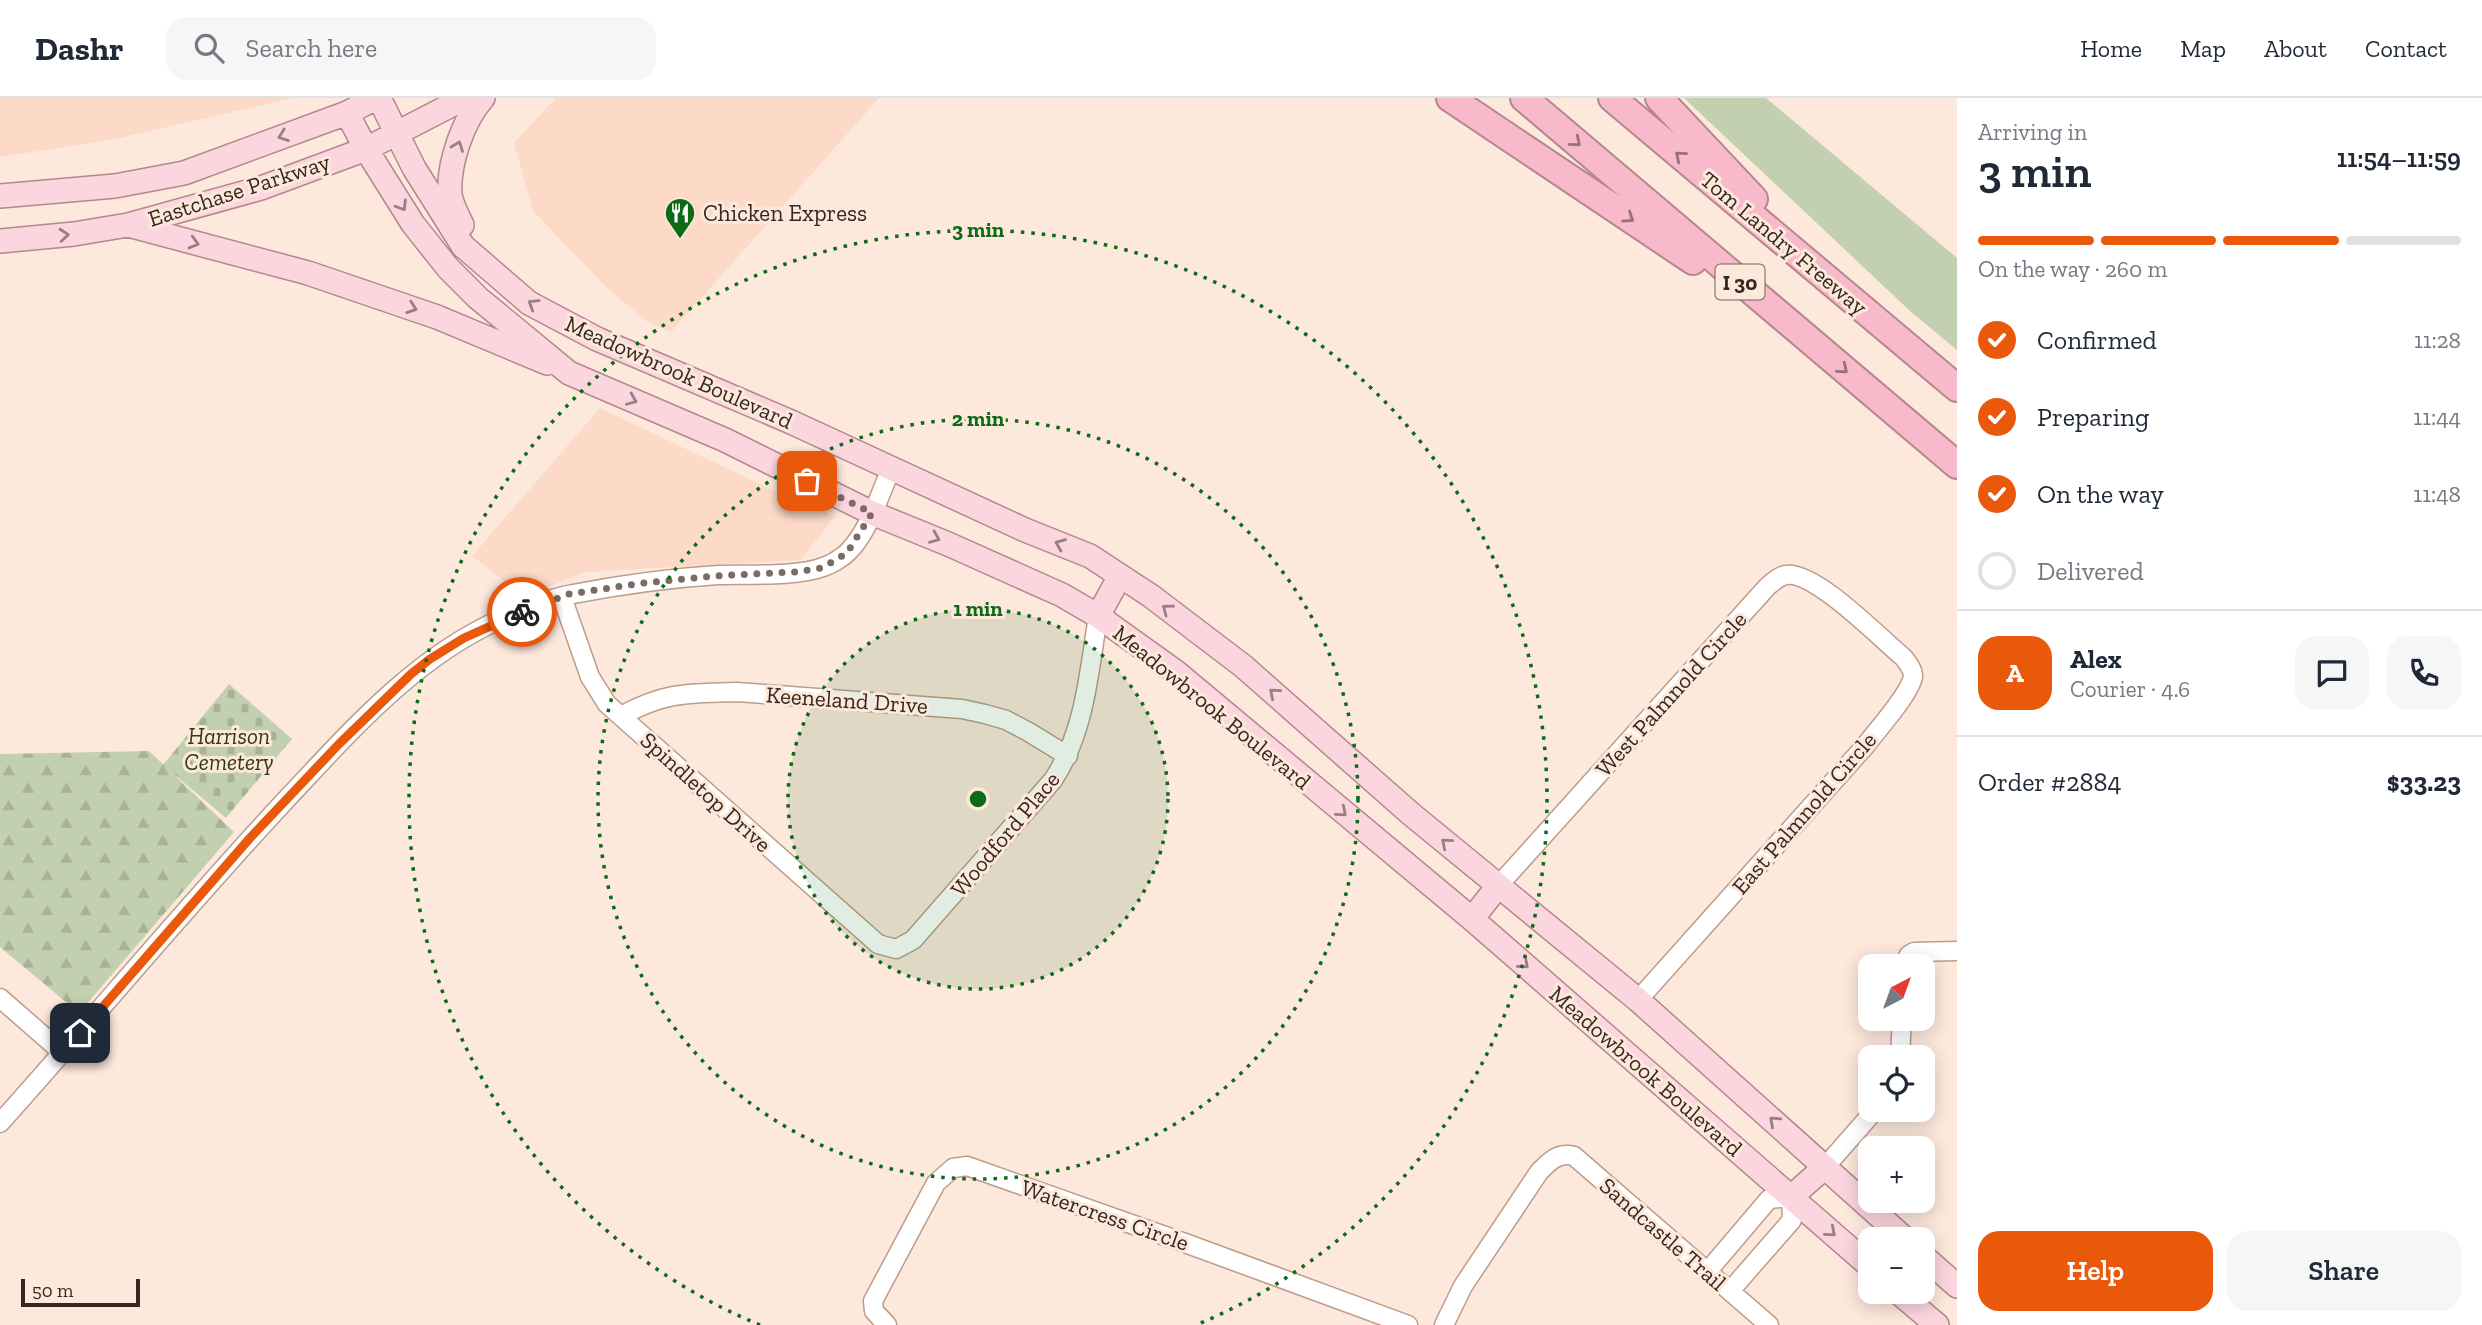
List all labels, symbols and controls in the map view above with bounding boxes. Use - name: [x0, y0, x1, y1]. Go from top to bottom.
- search box: [166, 17, 656, 80]
- text: Dashr: [35, 29, 124, 68]
- icon: search: [190, 29, 228, 67]
- text: Search here: [246, 32, 377, 64]
- text: Home: [2080, 34, 2142, 63]
- text: Map: [2180, 34, 2226, 63]
- text: About: [2264, 34, 2327, 63]
- text: Contact: [2365, 34, 2447, 63]
- text: Arriving in: [1978, 118, 2087, 146]
- one-way arrow: [277, 128, 289, 142]
- one-way arrow: [1568, 134, 1581, 146]
- one-way arrow: [450, 140, 464, 152]
- text: 11:54–11:59: [2337, 142, 2461, 174]
- text: 3 min: [1978, 144, 2091, 199]
- street label: Eastchase Parkway: [145, 147, 334, 233]
- one-way arrow: [1676, 151, 1688, 164]
- street label: Tom Landry Freeway: [1695, 165, 1873, 321]
- restaurant icon: Chicken Express: [663, 196, 697, 240]
- one-way arrow: [394, 199, 407, 212]
- place label: Chicken Express: [703, 199, 867, 227]
- one-way arrow: [1621, 209, 1634, 222]
- text: 3 min: [952, 217, 1005, 242]
- one-way arrow: [59, 228, 70, 243]
- one-way arrow: [188, 235, 200, 250]
- text: On the way · 260 m: [1978, 255, 2167, 283]
- road number: I 30: [1716, 264, 1764, 300]
- one-way arrow: [405, 300, 417, 314]
- one-way arrow: [527, 300, 540, 313]
- street label: Meadowbrook Boulevard: [561, 309, 798, 435]
- icon: check: [1978, 321, 2016, 359]
- text: Confirmed: [2037, 324, 2157, 356]
- text: 11:28: [2414, 326, 2461, 354]
- one-way arrow: [1834, 361, 1847, 373]
- one-way arrow: [624, 392, 637, 406]
- icon: check: [1978, 398, 2016, 436]
- text: Preparing: [2037, 401, 2149, 433]
- text: 11:44: [2413, 403, 2461, 431]
- text: 2 min: [952, 406, 1005, 431]
- pin: [777, 451, 837, 511]
- icon: bag: [788, 462, 826, 500]
- icon: check: [1978, 475, 2016, 513]
- text: On the way: [2037, 478, 2164, 510]
- text: 11:48: [2413, 480, 2461, 508]
- one-way arrow: [929, 530, 941, 544]
- one-way arrow: [1055, 539, 1067, 553]
- text: Delivered: [2037, 555, 2144, 587]
- courier: [487, 577, 557, 647]
- icon: bike: [503, 593, 541, 631]
- text: 1 min: [953, 596, 1003, 621]
- one-way arrow: [1162, 604, 1175, 617]
- street label: West Palmnold Circle: [1589, 606, 1753, 782]
- street label: Meadowbrook Boulevard: [1107, 619, 1317, 796]
- button: chat: [2295, 636, 2369, 710]
- button: phone: [2387, 636, 2461, 710]
- text: Alex: [2070, 643, 2122, 675]
- text: A: [2006, 657, 2024, 689]
- text: Courier · 4.6: [2070, 675, 2190, 703]
- street label: Keeneland Drive: [765, 680, 929, 720]
- one-way arrow: [1270, 689, 1283, 701]
- park label: Harrison Cemetery: [184, 722, 274, 776]
- street label: Spindletop Drive: [635, 726, 777, 858]
- street label: East Palmnold Circle: [1726, 726, 1882, 900]
- street label: Woodford Place: [944, 766, 1066, 902]
- text: Order #2884: [1978, 766, 2122, 798]
- text: $33.23: [2387, 766, 2461, 798]
- centre of rings: [966, 787, 990, 811]
- one-way arrow: [1334, 804, 1347, 816]
- one-way arrow: [1441, 839, 1454, 851]
- north arrow: [1858, 954, 1936, 1031]
- map controls: [1858, 954, 1935, 1304]
- one-way arrow: [1515, 956, 1528, 968]
- street label: Meadowbrook Boulevard: [1544, 980, 1748, 1163]
- pin: [50, 1003, 110, 1063]
- icon: home: [61, 1014, 99, 1052]
- button: locate: [1858, 1045, 1935, 1122]
- one-way arrow: [1769, 1117, 1782, 1129]
- button: +: [1858, 1136, 1935, 1213]
- street label: Sandcastle Trail: [1594, 1171, 1732, 1297]
- street label: Watercress Circle: [1017, 1173, 1193, 1257]
- one-way arrow: [1823, 1224, 1836, 1236]
- button: −: [1858, 1227, 1935, 1304]
- button: Help: [1978, 1231, 2213, 1311]
- button: Share: [2227, 1231, 2461, 1311]
- scale bar: [21, 1276, 140, 1308]
- text: 50 m: [32, 1279, 73, 1302]

